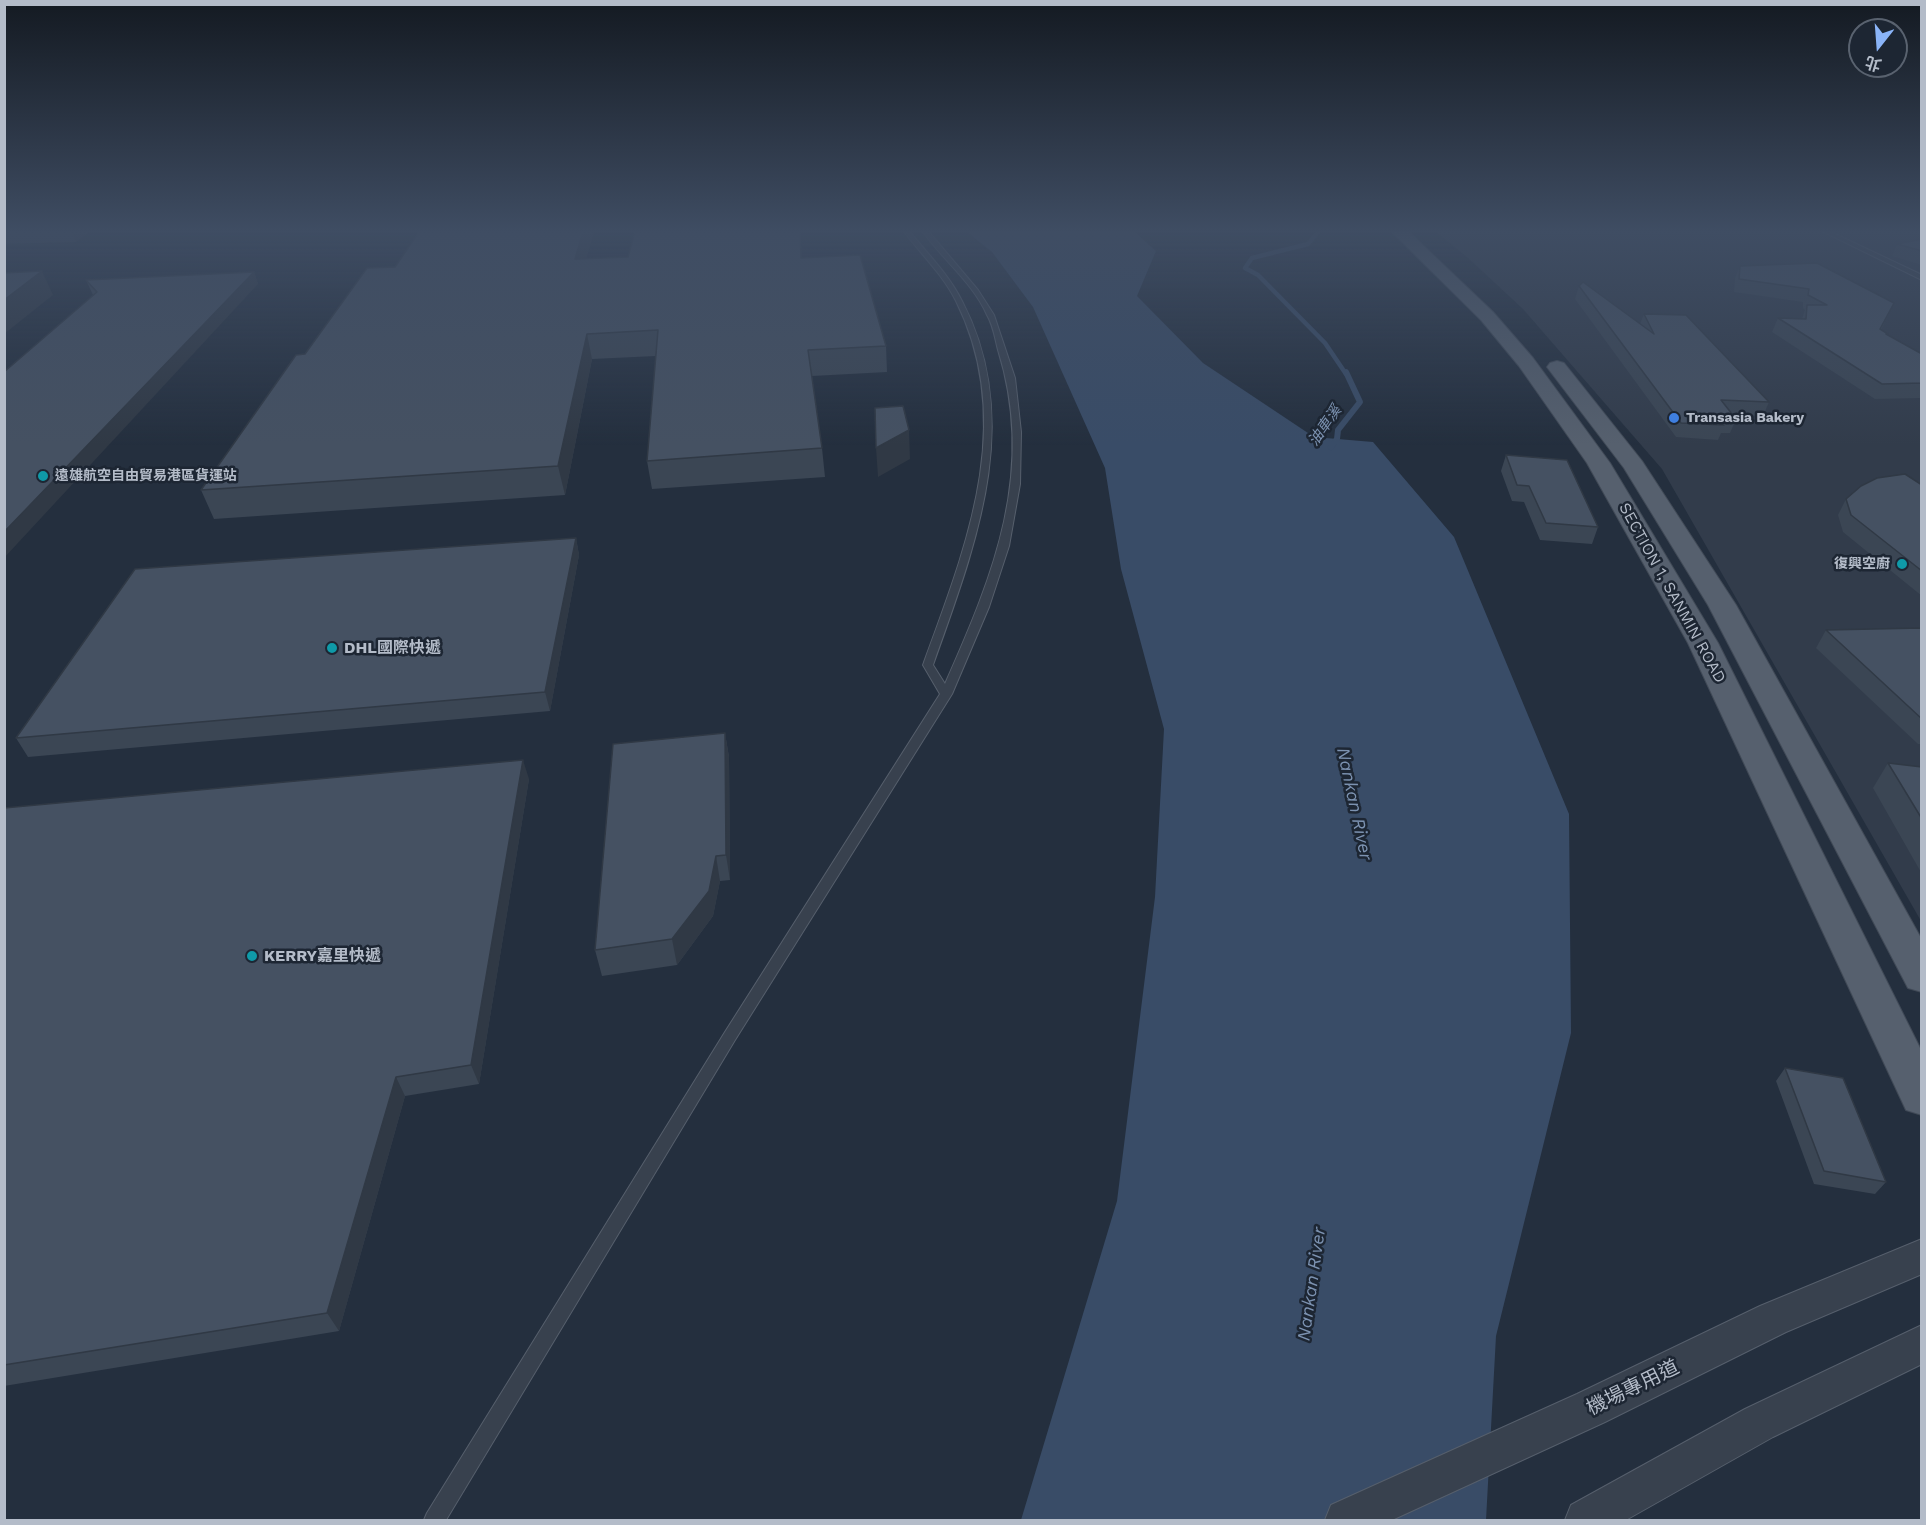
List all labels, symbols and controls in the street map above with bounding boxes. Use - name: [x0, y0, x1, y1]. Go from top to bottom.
- north arrow: [1848, 18, 1908, 78]
- text: 北: [1863, 52, 1884, 75]
- water label: 油車溪: [1305, 402, 1345, 450]
- place label: Transasia Bakery: [1686, 410, 1804, 426]
- marker: Transasia Bakery: [1667, 411, 1681, 425]
- place label: 遠雄航空自由貿易港區貨運站: [55, 468, 237, 484]
- marker: 遠雄航空自由貿易港區貨運站: [36, 469, 50, 483]
- street label: SECTION 1, SANMIN ROAD: [1614, 500, 1730, 686]
- place label: 復興空廚: [1834, 556, 1890, 572]
- marker: 復興空廚: [1895, 557, 1909, 571]
- place label: DHL國際快遞: [344, 638, 441, 658]
- marker: DHL國際快遞: [325, 641, 339, 655]
- water label: Nankan River: [1332, 746, 1376, 862]
- place label: KERRY嘉里快遞: [264, 946, 381, 966]
- marker: KERRY嘉里快遞: [245, 949, 259, 963]
- water label: Nankan River: [1293, 1226, 1331, 1342]
- street label: 機場專用道: [1583, 1355, 1683, 1421]

